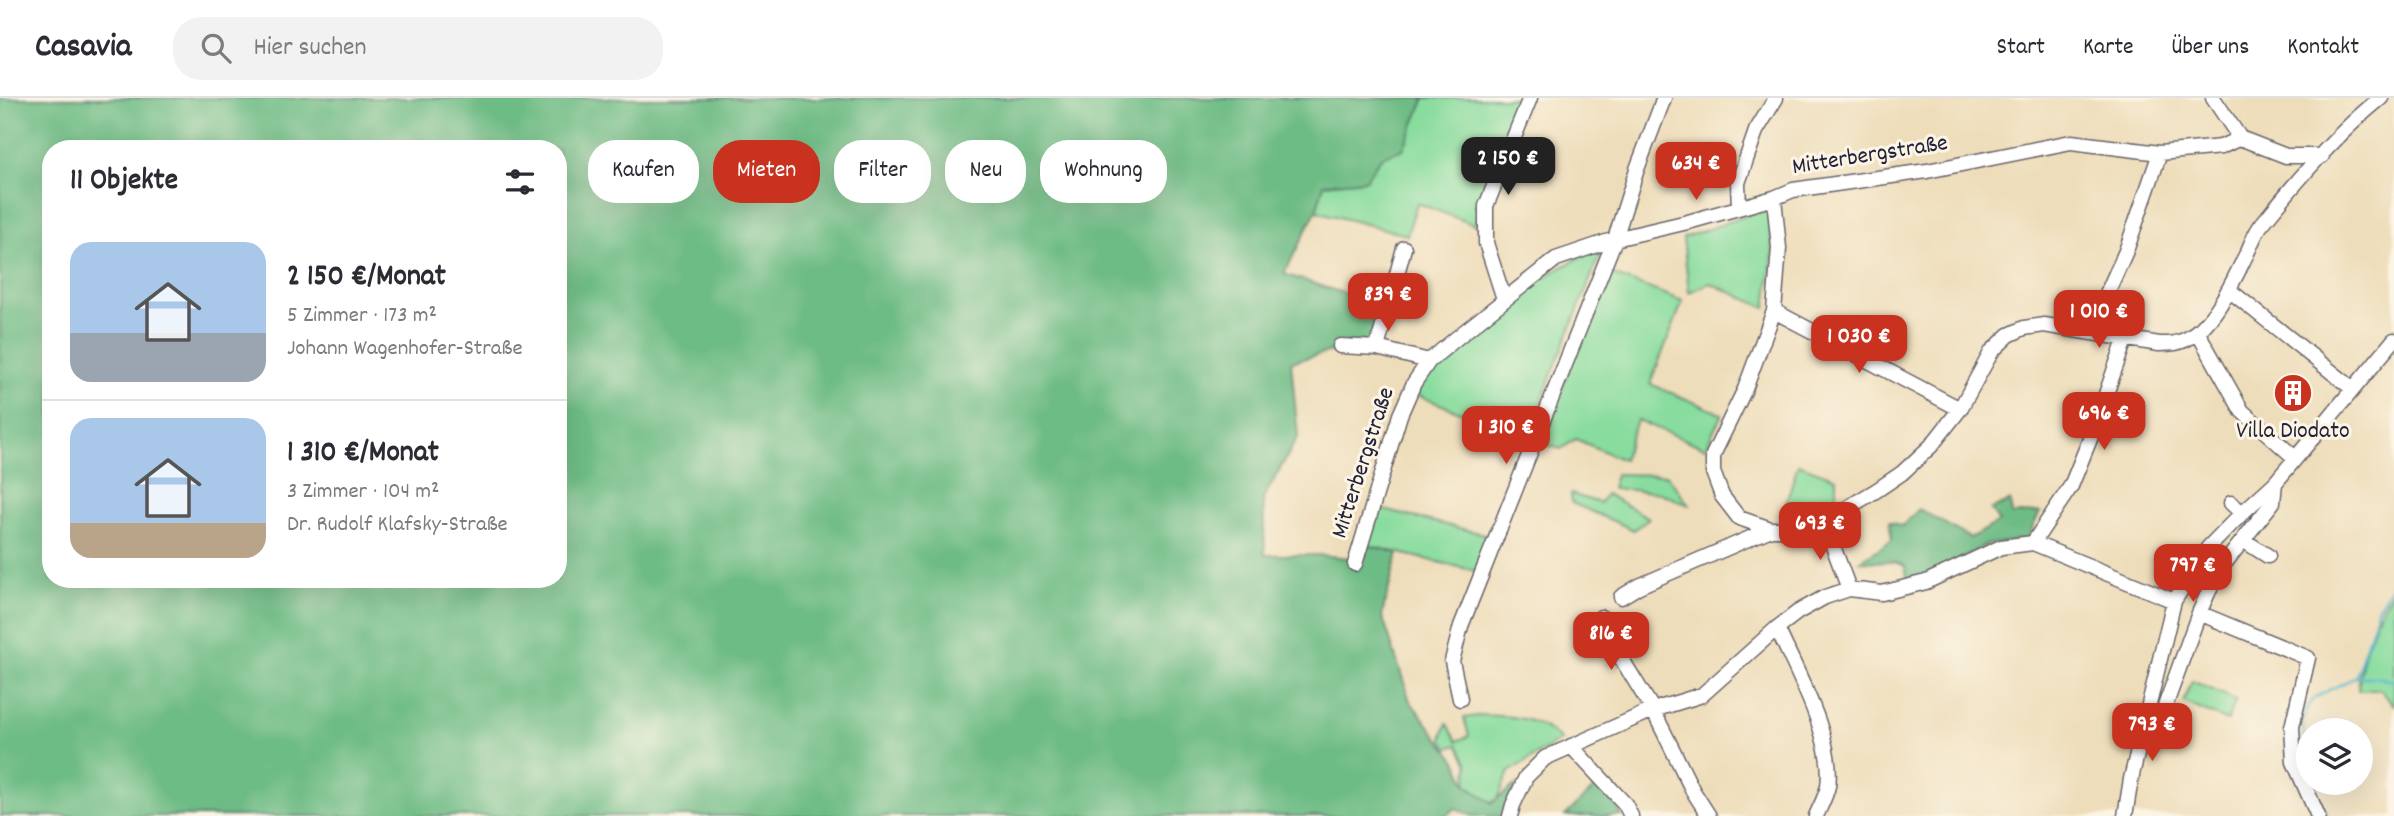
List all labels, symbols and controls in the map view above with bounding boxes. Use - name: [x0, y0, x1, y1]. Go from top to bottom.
- search box: [173, 17, 663, 80]
- text: Casavia: [35, 25, 131, 72]
- icon: search: [197, 29, 235, 67]
- text: Hier suchen: [253, 30, 367, 67]
- text: Start: [1996, 31, 2045, 65]
- text: Karte: [2083, 31, 2134, 65]
- text: Über uns: [2172, 31, 2249, 65]
- text: Kontakt: [2287, 31, 2359, 65]
- street label: Mitterbergstraße: [1790, 127, 1950, 185]
- pin: 2 150 €: [1443, 138, 1573, 197]
- chip: Kaufen: [588, 140, 699, 203]
- chip: Mieten: [713, 140, 820, 203]
- chip: Filter: [834, 140, 931, 203]
- chip: Neu: [945, 140, 1026, 203]
- chip: Wohnung: [1040, 140, 1167, 203]
- pin: 634 €: [1647, 142, 1745, 202]
- text: 2 150 €: [1477, 143, 1539, 176]
- text: 634 €: [1671, 148, 1721, 181]
- text: 11 Objekte: [70, 161, 178, 204]
- icon: filters: [501, 163, 539, 201]
- text: 2 150 €/Monat: [287, 257, 446, 300]
- icon: home: [126, 270, 210, 354]
- pin: 839 €: [1339, 274, 1437, 333]
- text: 839 €: [1364, 279, 1412, 312]
- pin: 1 010 €: [2034, 290, 2164, 350]
- text: 1 010 €: [2070, 296, 2128, 329]
- text: 5 Zimmer · 173 m²: [287, 300, 437, 333]
- pin: 1 030 €: [1794, 316, 1924, 375]
- text: 1 030 €: [1827, 321, 1891, 354]
- text: Johann Wagenhofer-Straße: [287, 333, 523, 366]
- building icon: Villa Diodato: [2272, 372, 2314, 414]
- street label: Mitterbergstraße: [1324, 383, 1404, 543]
- pin: 696 €: [2055, 392, 2153, 452]
- text: 696 €: [2078, 398, 2130, 431]
- pin: 1 310 €: [1441, 406, 1571, 466]
- text: 1 310 €: [1478, 412, 1534, 445]
- place label: Villa Diodato: [2236, 415, 2350, 449]
- text: 1 310 €/Monat: [287, 433, 439, 476]
- icon: home: [126, 446, 210, 530]
- text: 3 Zimmer · 104 m²: [287, 476, 439, 509]
- pin: 693 €: [1771, 503, 1869, 562]
- text: 693 €: [1795, 508, 1845, 541]
- text: Dr. Rudolf Klafsky-Straße: [287, 509, 508, 542]
- pin: 797 €: [2144, 545, 2242, 604]
- text: 797 €: [2170, 550, 2216, 583]
- pin: 816 €: [1562, 612, 1660, 672]
- text: 816 €: [1589, 618, 1633, 651]
- pin: 793 €: [2103, 704, 2201, 763]
- text: 793 €: [2128, 709, 2176, 742]
- map controls: [2296, 718, 2373, 795]
- button: layers: [2296, 718, 2373, 795]

